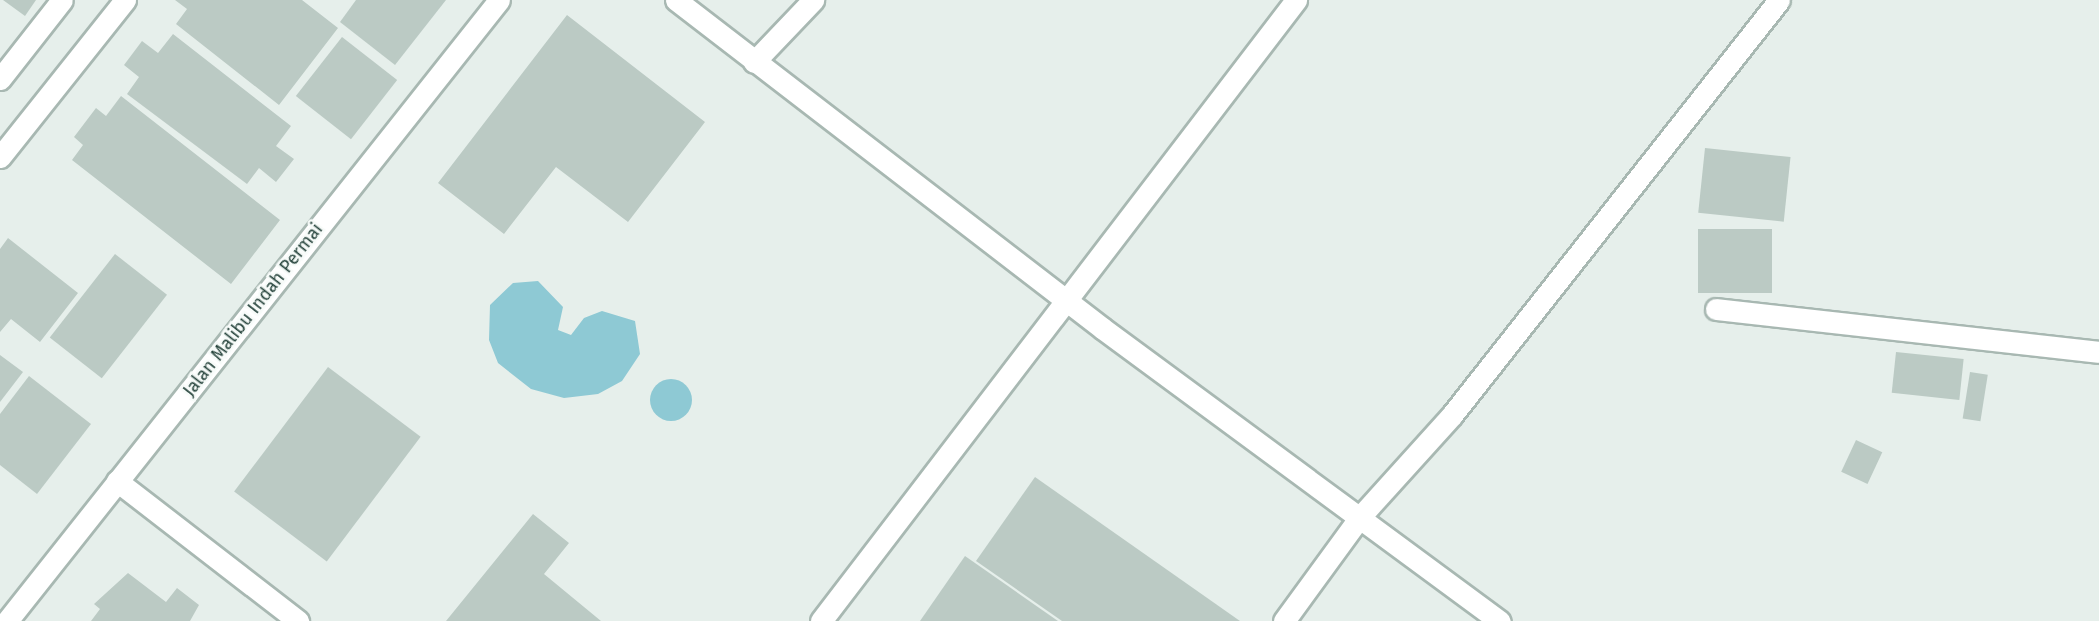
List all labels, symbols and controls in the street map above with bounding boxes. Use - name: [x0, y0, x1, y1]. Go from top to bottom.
- street label: Jalan Malibu Indah Permai: [179, 219, 327, 401]

